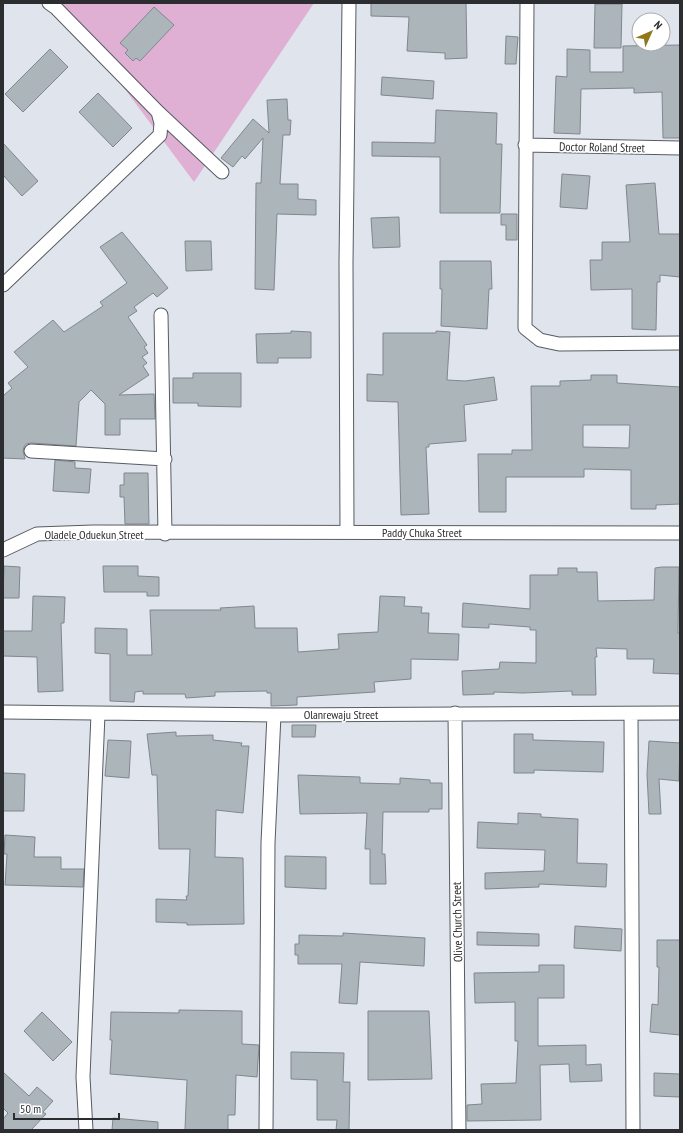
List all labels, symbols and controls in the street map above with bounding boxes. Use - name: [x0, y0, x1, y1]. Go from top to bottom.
- north arrow: [631, 12, 671, 52]
- text: N: [651, 18, 665, 32]
- street label: Doctor Roland Street: [559, 139, 646, 155]
- street label: Paddy Chuka Street: [382, 525, 463, 540]
- street label: Oladele Oduekun Street: [44, 527, 144, 542]
- street label: Olanrewaju Street: [304, 707, 379, 722]
- street label: Olive Church Street: [449, 881, 465, 962]
- scale bar: [14, 1095, 119, 1121]
- text: 50 m: [20, 1101, 41, 1116]

